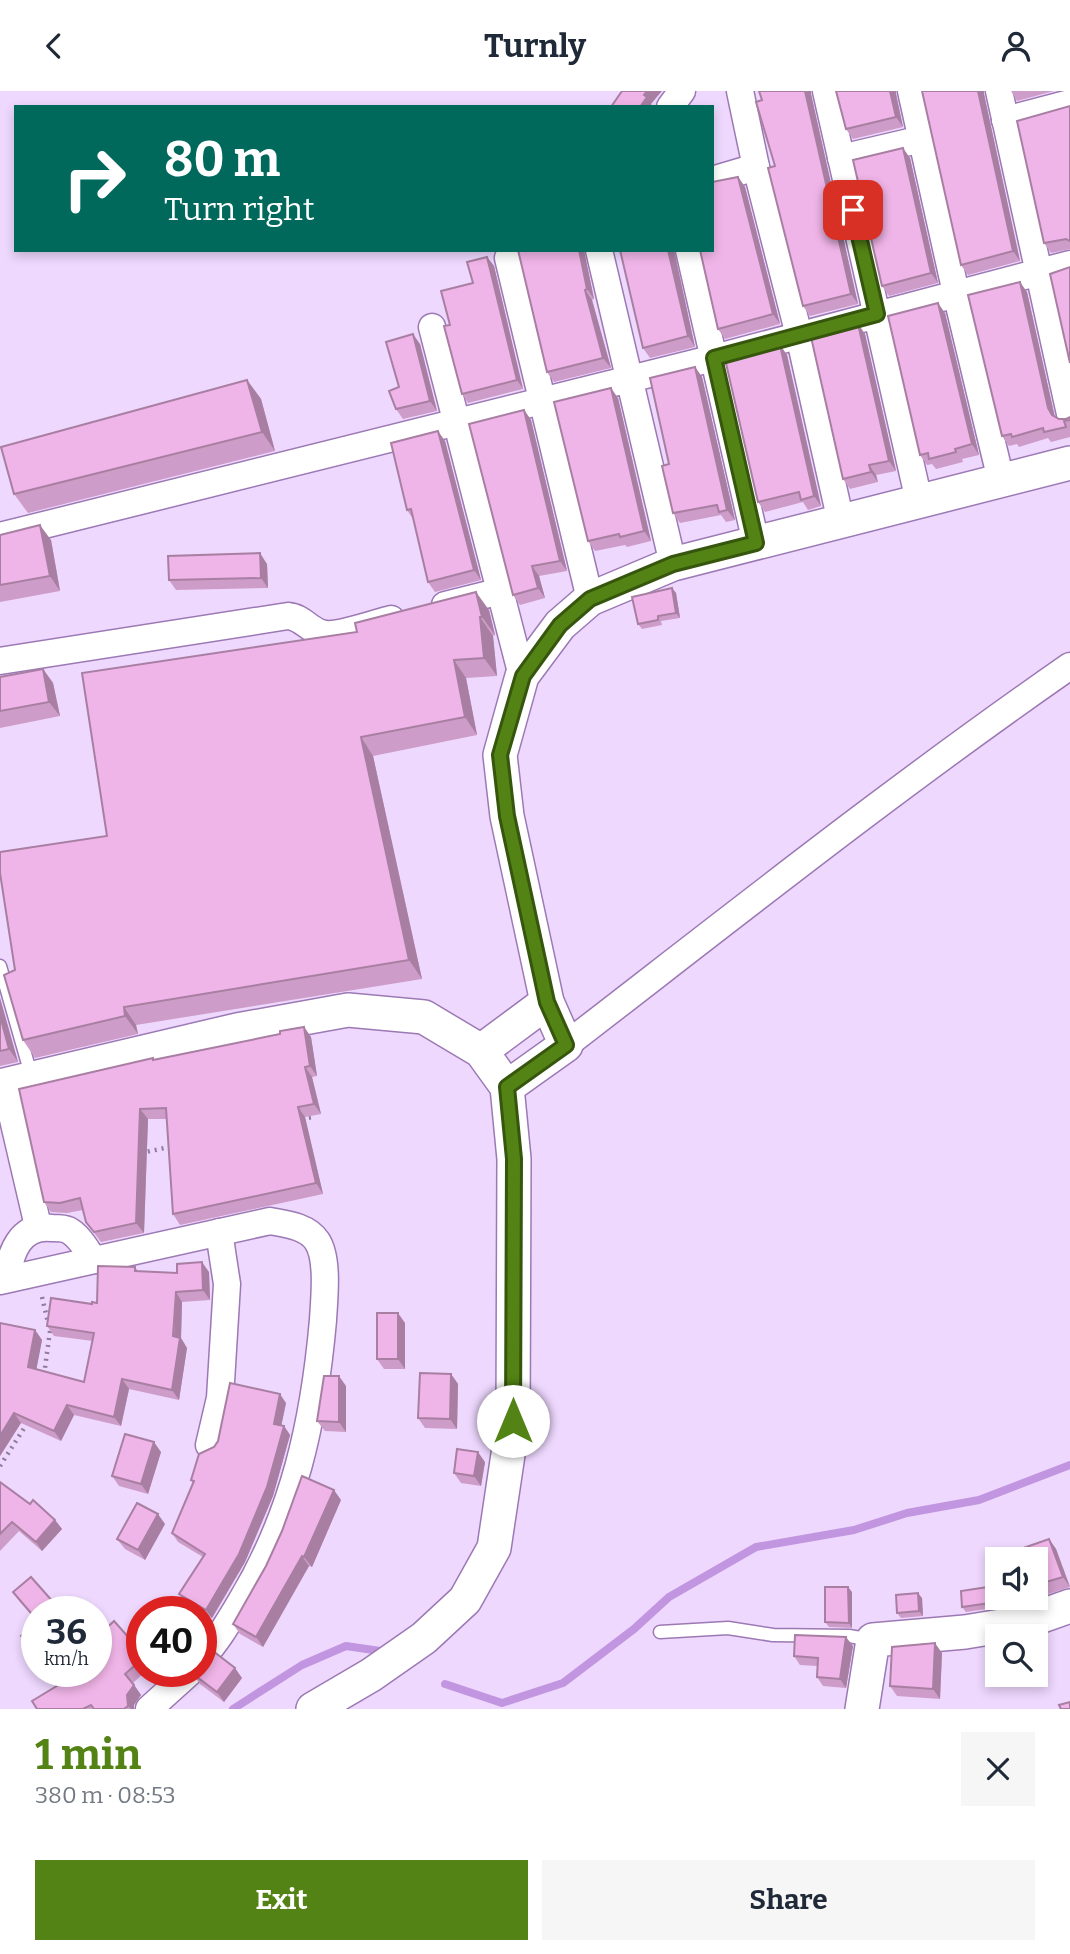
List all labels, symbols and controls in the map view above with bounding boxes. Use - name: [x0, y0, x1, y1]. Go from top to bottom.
- icon: back: [35, 27, 73, 65]
- text: Turnly: [484, 27, 586, 65]
- icon: person: [997, 27, 1035, 65]
- text: 80 m: [164, 130, 280, 189]
- icon: right: [49, 133, 140, 224]
- pin: [823, 180, 883, 240]
- text: Turn right: [164, 190, 315, 228]
- icon: arrive: [834, 191, 872, 229]
- position arrow: [476, 1384, 550, 1458]
- map controls: [985, 1547, 1048, 1687]
- button: sound: [985, 1547, 1048, 1610]
- speed limit sign: 40: [126, 1596, 217, 1687]
- text: 36: [46, 1611, 87, 1653]
- button: search: [985, 1624, 1048, 1687]
- text: km/h: [44, 1648, 89, 1670]
- text: 1 min: [35, 1730, 141, 1780]
- button: close: [961, 1732, 1035, 1806]
- text: 380 m · 08:53: [35, 1781, 176, 1809]
- button: Exit: [35, 1860, 528, 1940]
- button: Share: [542, 1860, 1035, 1940]

